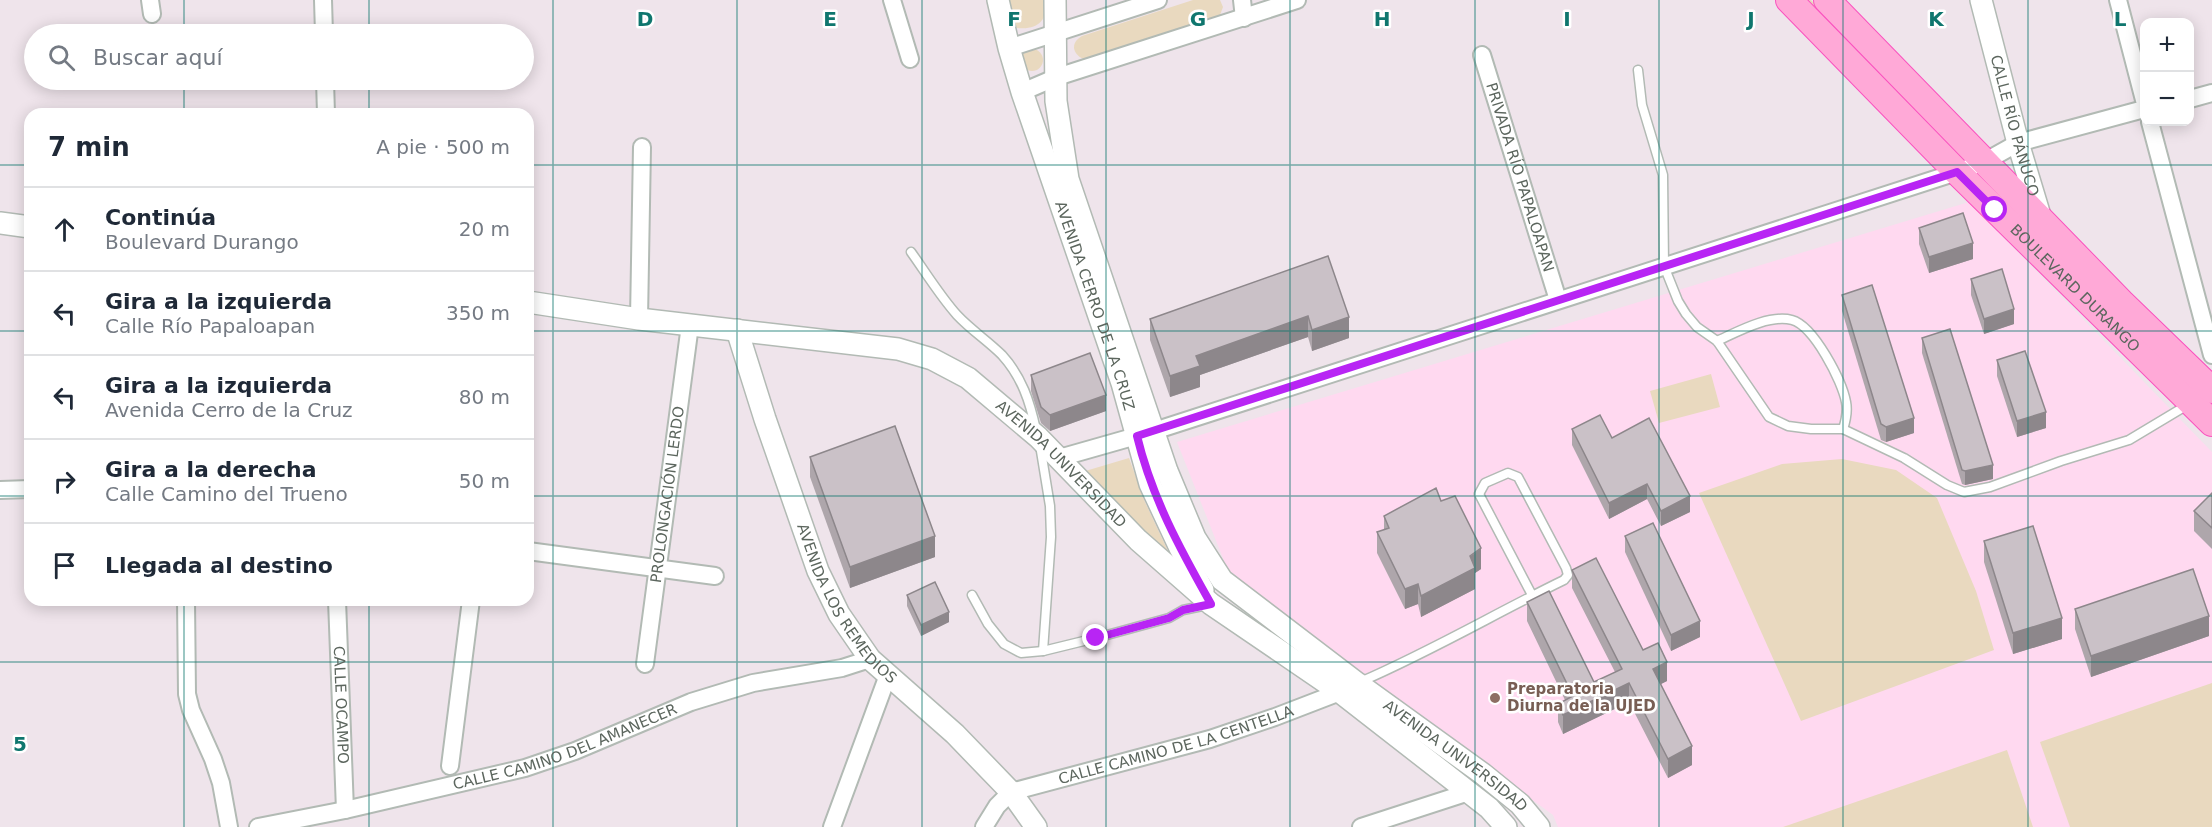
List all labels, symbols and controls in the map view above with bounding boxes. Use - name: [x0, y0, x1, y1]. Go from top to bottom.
- text: D: [637, 7, 653, 31]
- text: E: [823, 7, 837, 31]
- text: F: [1007, 7, 1021, 31]
- text: G: [1190, 7, 1206, 31]
- text: H: [1374, 7, 1390, 31]
- text: I: [1563, 7, 1571, 31]
- text: J: [1745, 7, 1755, 31]
- text: K: [1928, 7, 1945, 31]
- text: L: [2114, 7, 2127, 31]
- map controls: [2140, 18, 2194, 126]
- button: +: [2140, 18, 2194, 72]
- search box: [24, 24, 534, 90]
- icon: search: [45, 41, 78, 74]
- text: Buscar aquí: [93, 45, 223, 70]
- street label: CALLE RÍO PÁNUCO: [1987, 53, 2043, 199]
- button: −: [2140, 72, 2194, 126]
- street label: PRIVADA RÍO PAPALOAPAN: [1482, 80, 1558, 274]
- text: 7 min: [48, 132, 130, 162]
- text: A pie · 500 m: [376, 135, 510, 159]
- route start: [1981, 196, 2007, 222]
- street label: AVENIDA CERRO DE LA CRUZ: [1051, 199, 1138, 413]
- text: Continúa: [105, 205, 216, 230]
- icon: ahead: [48, 213, 81, 246]
- text: 20 m: [459, 217, 510, 241]
- street label: BOULEVARD DURANGO: [2007, 221, 2143, 356]
- text: Boulevard Durango: [105, 230, 299, 254]
- text: Gira a la izquierda: [105, 289, 332, 314]
- icon: left: [48, 297, 81, 330]
- text: 350 m: [446, 301, 510, 325]
- text: Calle Río Papaloapan: [105, 314, 315, 338]
- text: Gira a la izquierda: [105, 373, 332, 398]
- icon: left: [48, 381, 81, 414]
- text: 80 m: [459, 385, 510, 409]
- street label: AVENIDA UNIVERSIDAD: [992, 396, 1130, 531]
- text: Avenida Cerro de la Cruz: [105, 398, 353, 422]
- street label: PROLONGACIÓN LERDO: [647, 405, 688, 584]
- text: Gira a la derecha: [105, 457, 317, 482]
- icon: right: [48, 465, 81, 498]
- text: 50 m: [459, 469, 510, 493]
- text: Calle Camino del Trueno: [105, 482, 348, 506]
- street label: AVENIDA LOS REMEDIOS: [793, 521, 900, 687]
- icon: arrive: [48, 549, 81, 582]
- text: Llegada al destino: [105, 553, 333, 578]
- route end: [1082, 624, 1108, 650]
- street label: CALLE OCAMPO: [330, 646, 352, 764]
- place label: Preparatoria Diurna de la UJED: [1507, 680, 1656, 715]
- marker: Preparatoria Diurna de la UJED: [1488, 691, 1502, 705]
- street label: AVENIDA UNIVERSIDAD: [1380, 696, 1531, 815]
- street label: CALLE CAMINO DEL AMANECER: [451, 700, 680, 794]
- street label: CALLE CAMINO DE LA CENTELLA: [1056, 701, 1297, 788]
- text: 5: [13, 732, 27, 756]

